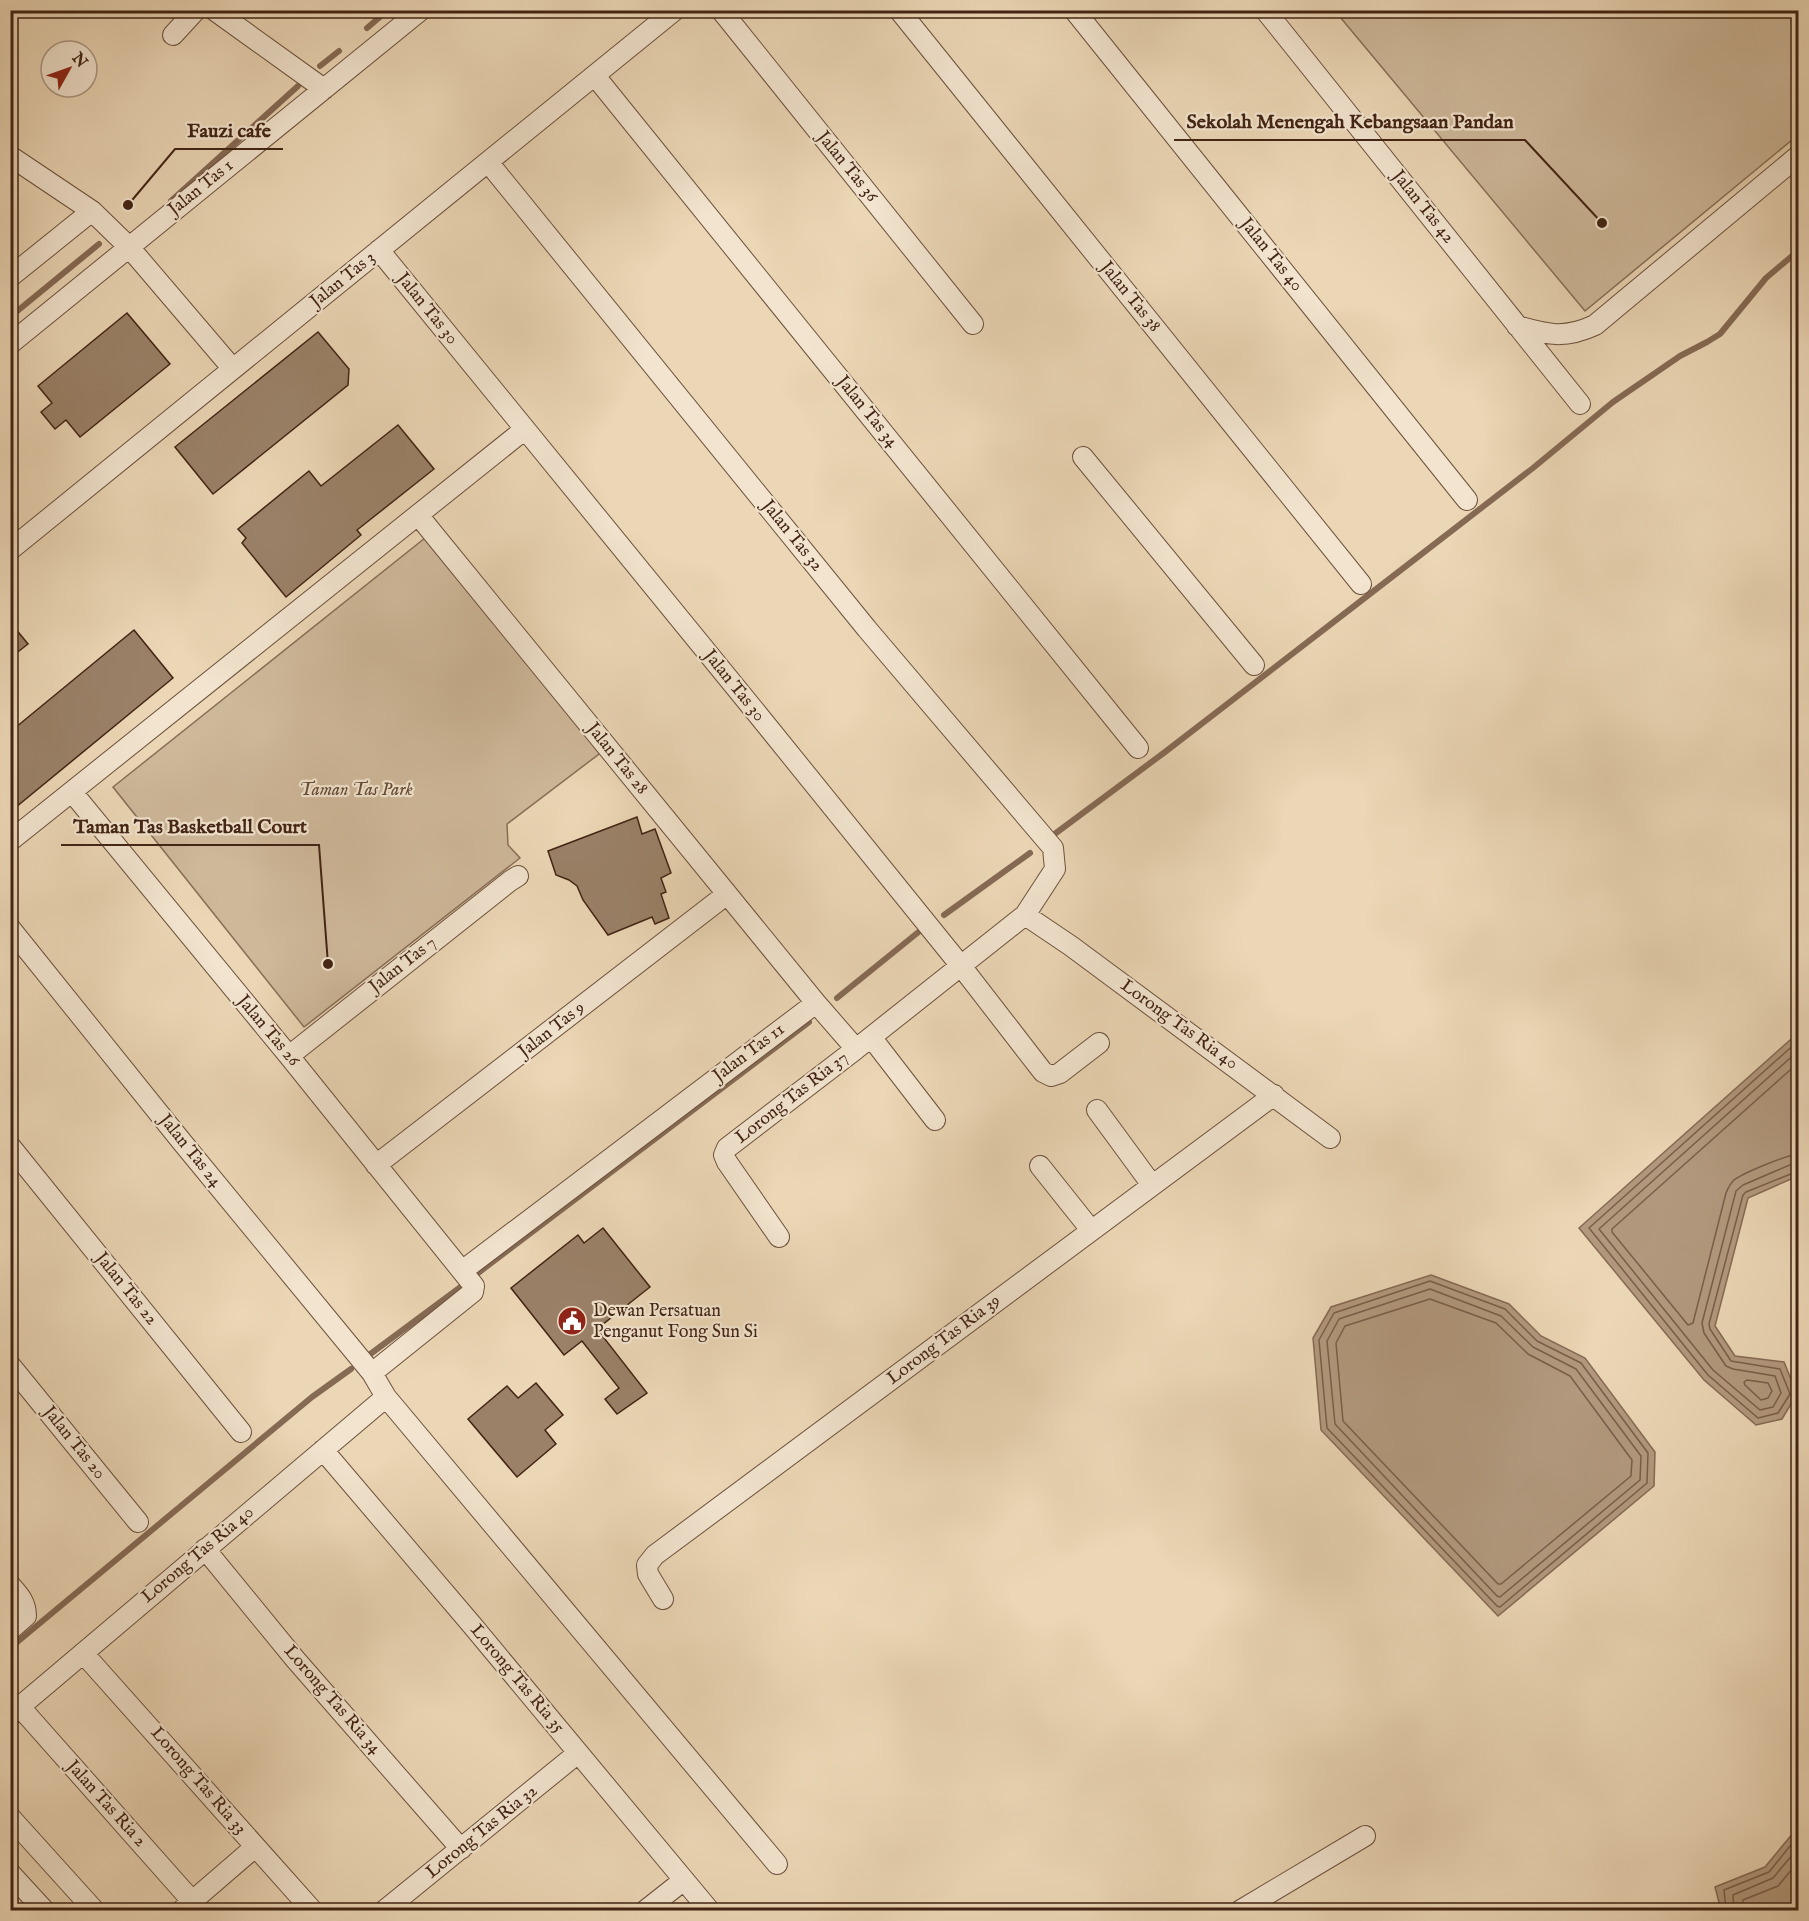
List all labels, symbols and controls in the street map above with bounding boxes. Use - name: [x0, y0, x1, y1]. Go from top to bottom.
- north arrow: [39, 39, 99, 99]
- text: N: [66, 48, 91, 72]
- callout: Sekolah Menengah Kebangsaan Pandan: [1174, 102, 1525, 140]
- text: Sekolah Menengah Kebangsaan Pandan: [1186, 110, 1514, 135]
- callout: Fauzi cafe: [175, 111, 283, 149]
- text: Fauzi cafe: [187, 119, 272, 144]
- street label: Jalan Tas 36: [810, 125, 883, 208]
- street label: Jalan Tas 1: [162, 155, 238, 223]
- street label: Jalan Tas 42: [1385, 164, 1460, 248]
- street label: Jalan Tas 40: [1233, 212, 1308, 297]
- street label: Jalan Tas 3: [304, 247, 380, 315]
- street label: Jalan Tas 38: [1093, 255, 1166, 337]
- street label: Jalan Tas 30: [390, 267, 463, 350]
- street label: Jalan Tas 34: [830, 370, 903, 453]
- street label: Jalan Tas 32: [755, 494, 828, 577]
- street label: Jalan Tas 30: [697, 644, 770, 727]
- street label: Jalan Tas 28: [580, 717, 653, 800]
- park label: Taman Tas Park: [299, 779, 413, 802]
- callout: Taman Tas Basketball Court: [61, 807, 319, 845]
- text: Taman Tas Basketball Court: [72, 815, 307, 840]
- street label: Jalan Tas 7: [363, 932, 441, 1000]
- street label: Lorong Tas Ria 40: [1116, 975, 1242, 1075]
- street label: Jalan Tas 26: [230, 989, 305, 1072]
- street label: Jalan Tas 9: [512, 997, 590, 1064]
- street label: Jalan Tas 11: [707, 1019, 789, 1089]
- street label: Lorong Tas Ria 37: [731, 1047, 853, 1149]
- street label: Jalan Tas 24: [152, 1108, 227, 1193]
- street label: Jalan Tas 22: [88, 1246, 162, 1330]
- street label: Lorong Tas Ria 39: [883, 1290, 1005, 1390]
- place label: Dewan Persatuan Penganut Fong Sun Si: [593, 1300, 758, 1344]
- public building icon: Dewan Persatuan Penganut Fong Sun Si: [556, 1305, 588, 1337]
- street label: Jalan Tas 20: [36, 1400, 111, 1484]
- street label: Lorong Tas Ria 40: [137, 1501, 259, 1609]
- street label: Lorong Tas Ria 35: [465, 1620, 570, 1739]
- street label: Lorong Tas Ria 34: [278, 1641, 386, 1760]
- street label: Lorong Tas Ria 33: [145, 1722, 251, 1840]
- street label: Jalan Tas Ria 2: [60, 1754, 151, 1852]
- street label: Lorong Tas Ria 32: [421, 1780, 543, 1884]

